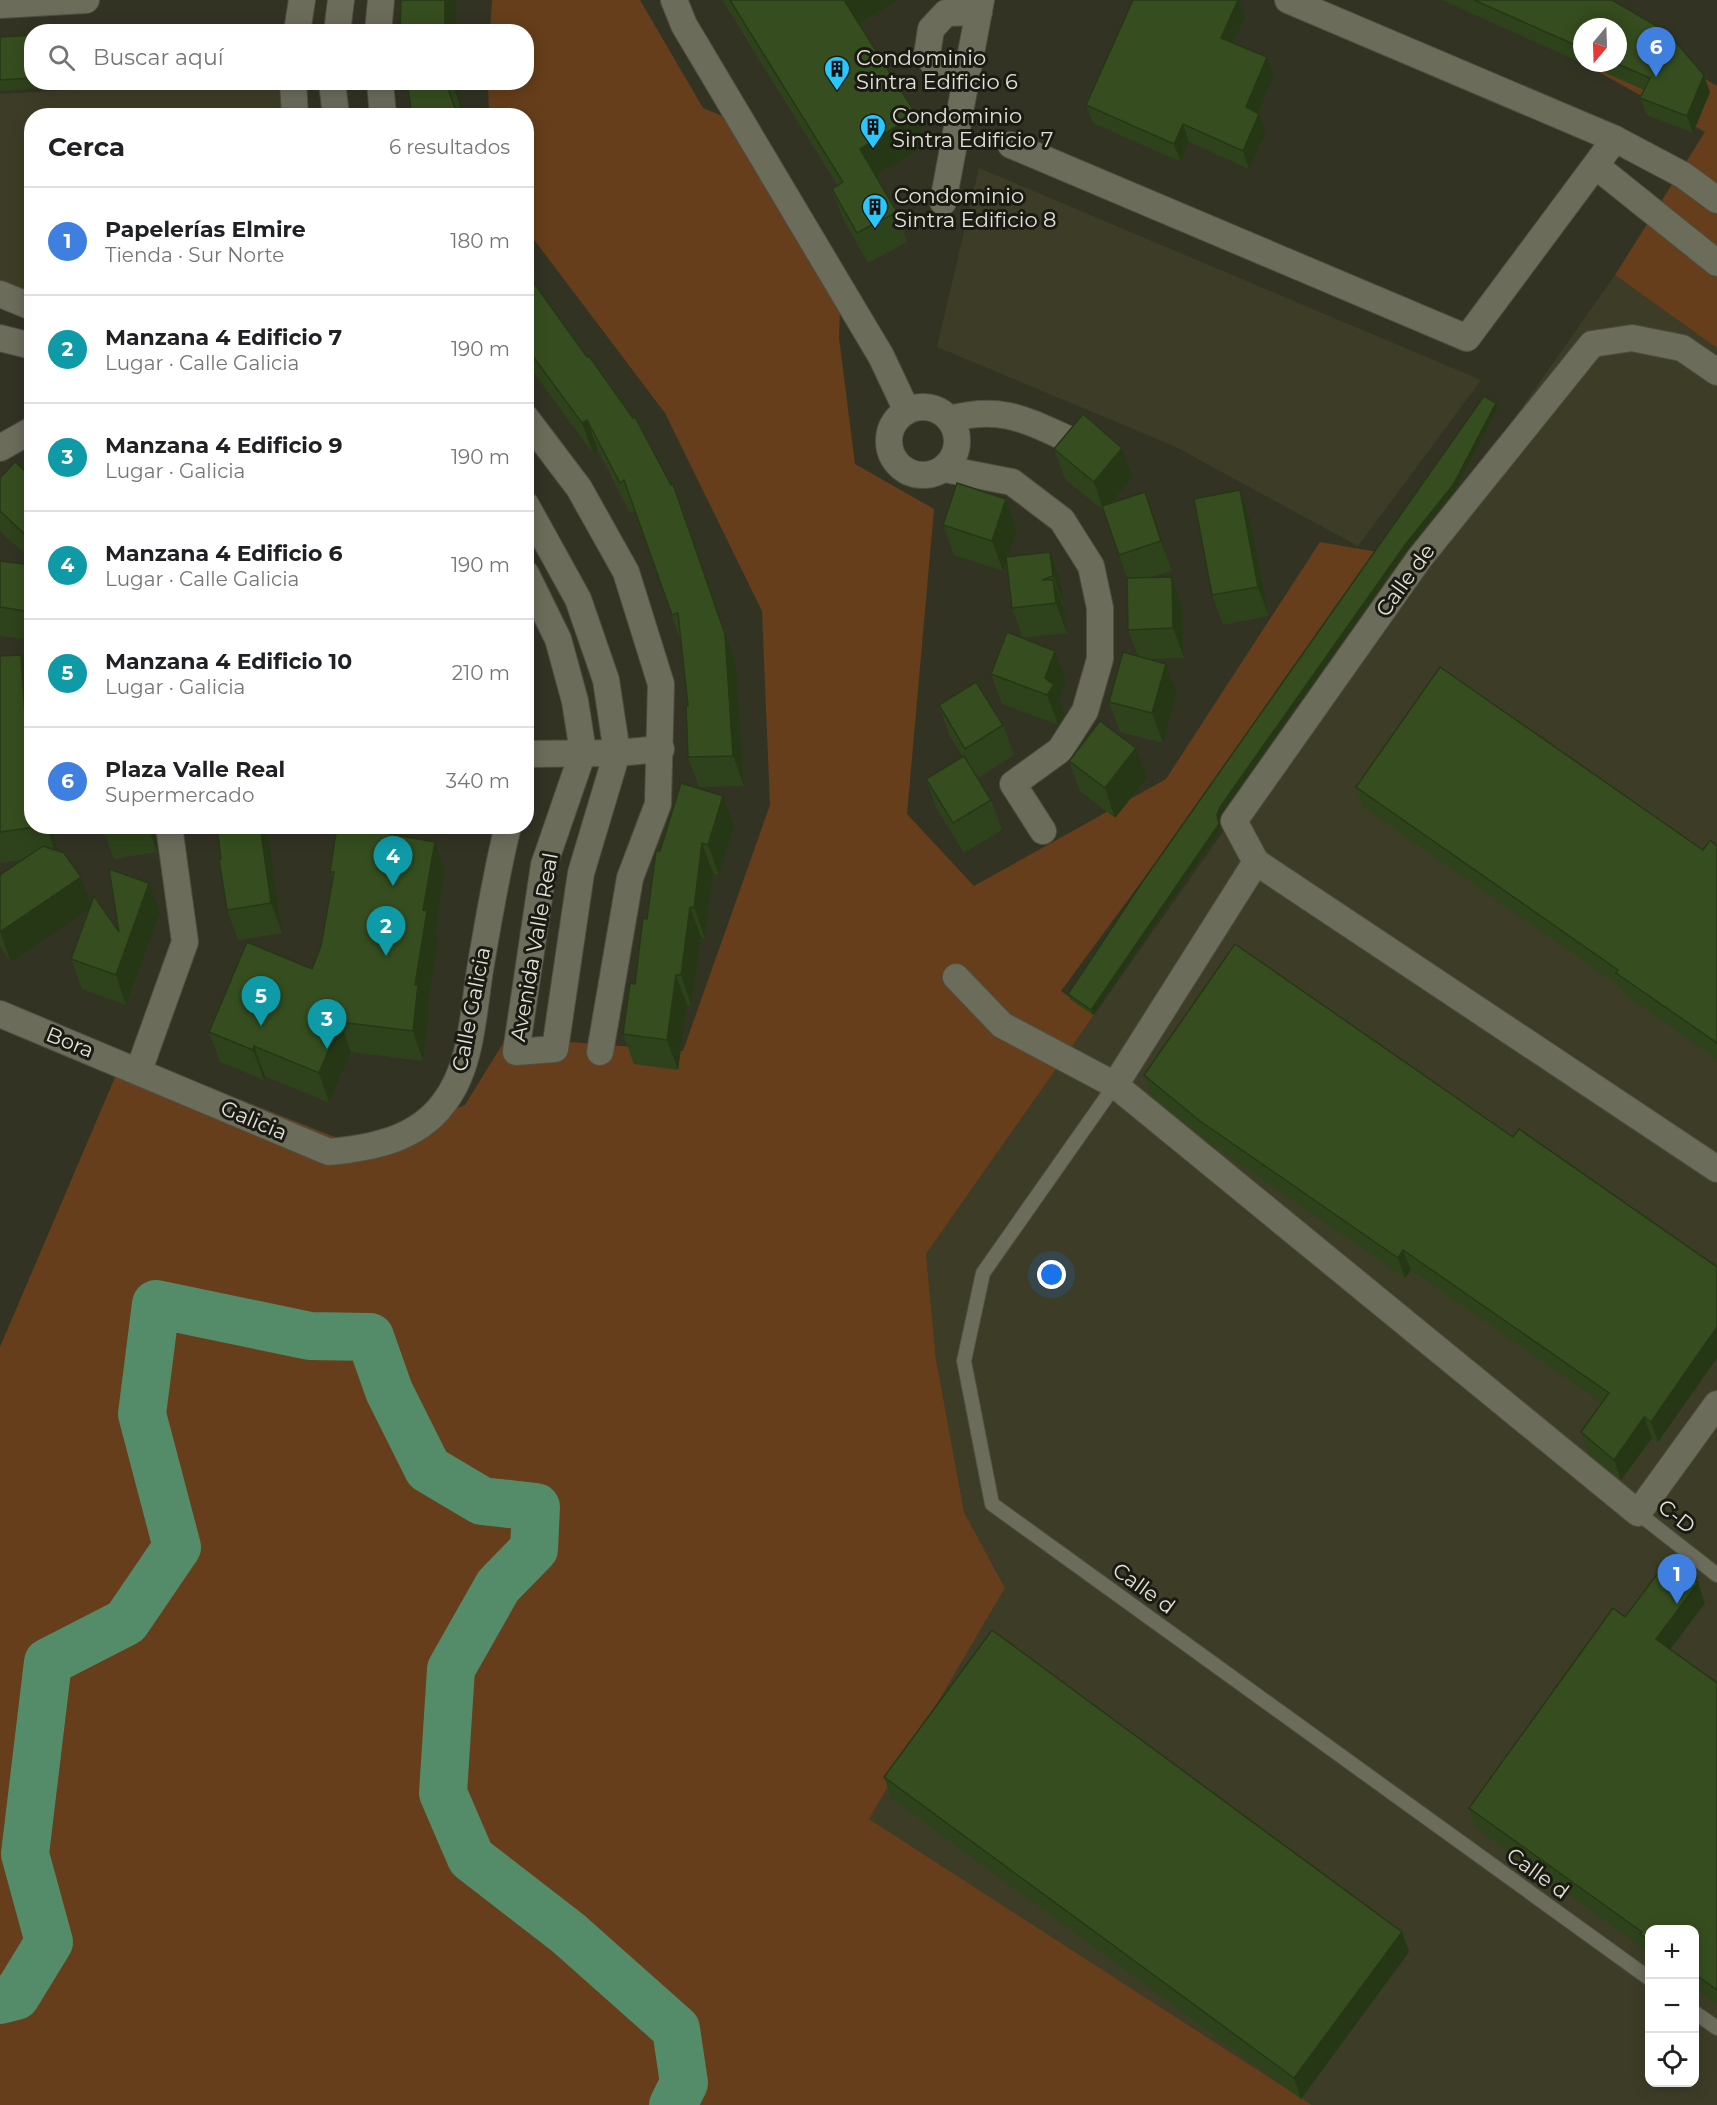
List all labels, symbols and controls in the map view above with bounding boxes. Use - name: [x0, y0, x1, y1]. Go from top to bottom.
- north arrow: [1573, 18, 1627, 72]
- search box: [24, 24, 534, 90]
- pin: 6: [1636, 28, 1676, 77]
- icon: search: [45, 41, 78, 74]
- text: Buscar aquí: [93, 44, 224, 71]
- place label: Condominio Sintra Edificio 6: [856, 45, 1018, 94]
- building icon: Condominio Sintra Edificio 6: [822, 54, 852, 92]
- place label: Condominio Sintra Edificio 7: [892, 103, 1053, 152]
- building icon: Condominio Sintra Edificio 7: [858, 112, 888, 150]
- text: Cerca: [48, 131, 125, 163]
- text: 6 resultados: [389, 135, 510, 159]
- place label: Condominio Sintra Edificio 8: [894, 183, 1057, 232]
- building icon: Condominio Sintra Edificio 8: [860, 192, 890, 230]
- text: Papelerías Elmire: [105, 216, 306, 243]
- text: 1: [64, 229, 71, 253]
- text: 180 m: [450, 229, 510, 253]
- text: Tienda · Sur Norte: [105, 243, 284, 267]
- text: Manzana 4 Edificio 7: [105, 324, 342, 351]
- text: 2: [62, 337, 73, 361]
- text: 190 m: [451, 337, 510, 361]
- text: Lugar · Calle Galicia: [105, 351, 299, 375]
- text: Manzana 4 Edificio 9: [105, 432, 343, 459]
- text: 3: [62, 445, 73, 469]
- text: 190 m: [451, 445, 510, 469]
- text: Lugar · Galicia: [105, 459, 245, 483]
- street label: Calle de: [1370, 539, 1440, 621]
- text: Manzana 4 Edificio 6: [105, 540, 343, 567]
- text: 4: [61, 553, 74, 577]
- text: 190 m: [451, 553, 510, 577]
- text: Lugar · Calle Galicia: [105, 567, 299, 591]
- text: Manzana 4 Edificio 10: [105, 648, 352, 675]
- text: 5: [62, 661, 73, 685]
- text: 210 m: [452, 661, 510, 685]
- text: Lugar · Galicia: [105, 675, 245, 699]
- text: Plaza Valle Real: [105, 756, 285, 783]
- text: 6: [61, 769, 74, 793]
- text: 340 m: [446, 769, 510, 793]
- text: Supermercado: [105, 783, 254, 807]
- pin: 4: [374, 836, 412, 886]
- street label: Avenida Valle Real: [505, 851, 563, 1043]
- pin: 2: [366, 906, 406, 956]
- street label: Calle Galicia: [447, 945, 495, 1073]
- pin: 5: [242, 976, 280, 1026]
- pin: 3: [308, 1000, 346, 1049]
- street label: Bora: [43, 1021, 97, 1063]
- street label: Galicia: [217, 1095, 291, 1145]
- your location: [1037, 1260, 1066, 1289]
- street label: C-D: [1653, 1494, 1701, 1538]
- pin: 1: [1658, 1554, 1696, 1604]
- street label: Calle d: [1108, 1557, 1180, 1619]
- street label: Calle d: [1502, 1842, 1574, 1904]
- map controls: [1645, 1925, 1699, 2087]
- button: +: [1645, 1925, 1699, 1979]
- button: −: [1645, 1979, 1699, 2033]
- button: locate: [1645, 2033, 1699, 2087]

